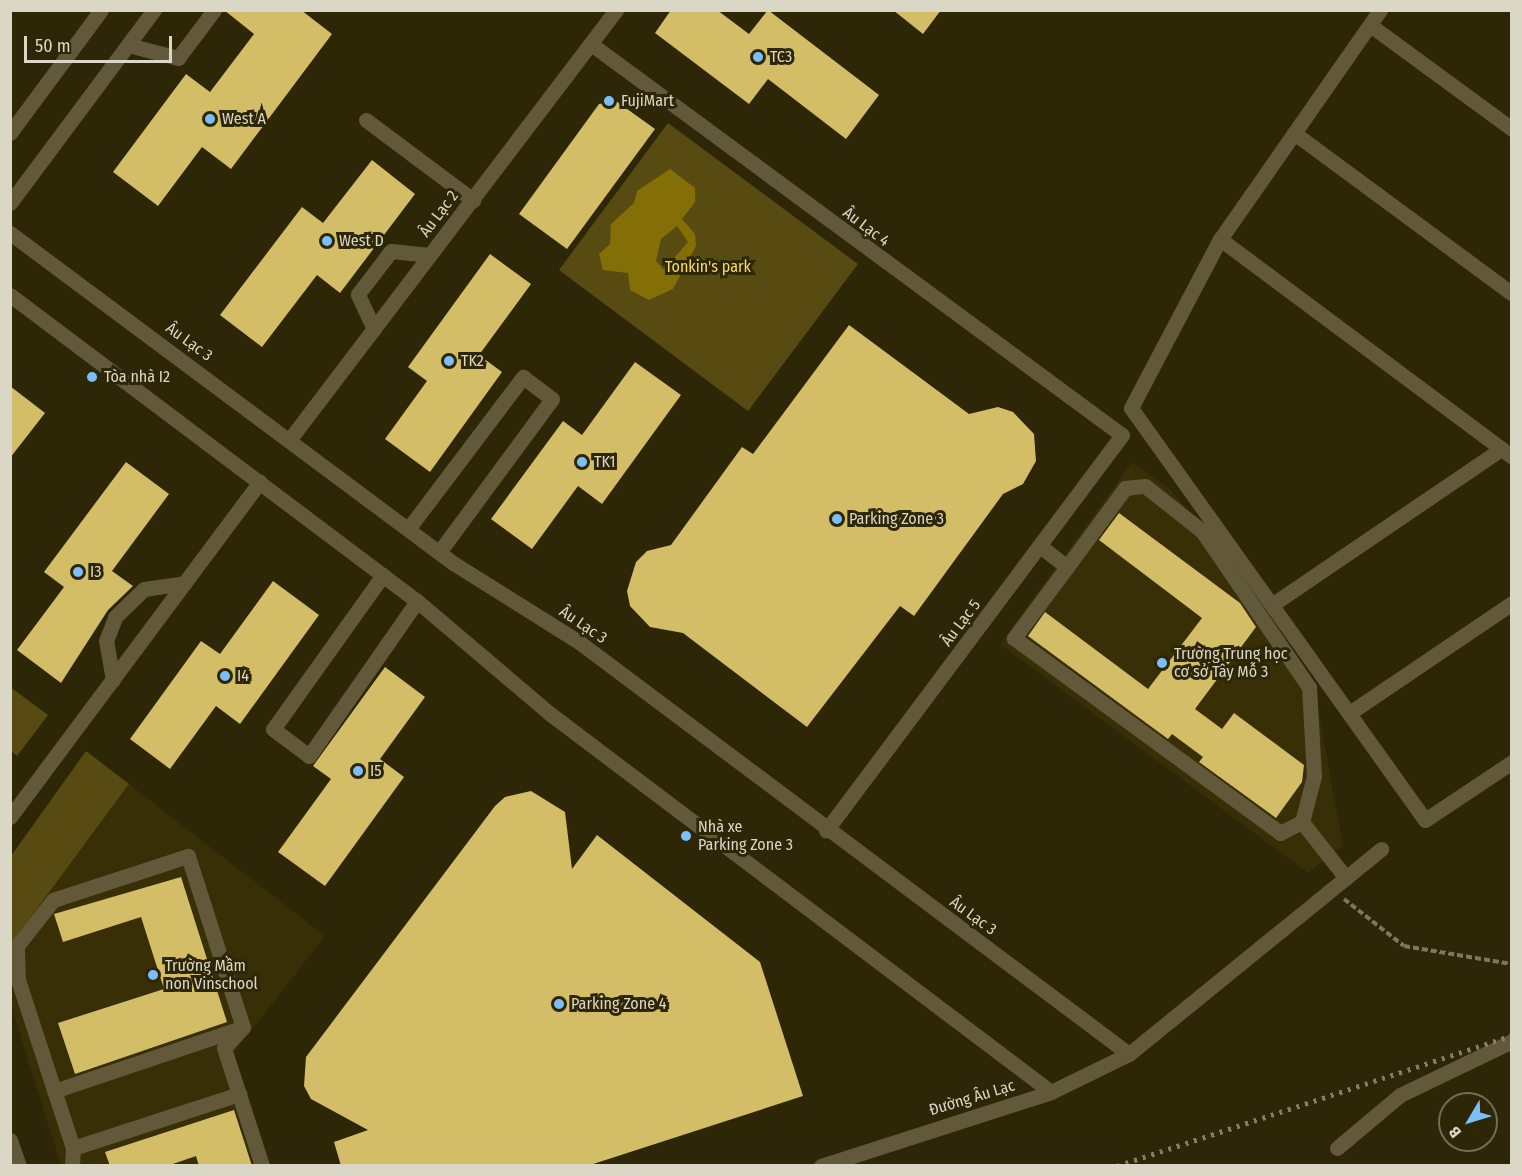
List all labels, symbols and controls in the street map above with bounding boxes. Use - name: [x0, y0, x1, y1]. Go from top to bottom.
- scale bar: [27, 24, 176, 62]
- text: 50 m: [35, 35, 71, 57]
- place label: TC3: [770, 47, 792, 67]
- marker: TC3: [751, 50, 765, 64]
- place label: FujiMart: [621, 91, 674, 111]
- marker: FujiMart: [602, 94, 616, 108]
- place label: West A: [222, 109, 266, 129]
- marker: West A: [203, 112, 217, 126]
- street label: Âu Lạc 2: [415, 187, 463, 241]
- street label: Âu Lạc 4: [839, 203, 893, 251]
- place label: West D: [339, 231, 384, 251]
- marker: West D: [320, 234, 334, 248]
- park label: Tonkin's park: [665, 257, 751, 277]
- street label: Âu Lạc 3: [162, 319, 216, 365]
- place label: TK2: [461, 351, 484, 371]
- marker: TK2: [442, 354, 456, 368]
- place label: Tòa nhà I2: [104, 367, 170, 387]
- marker: Tòa nhà I2: [85, 370, 99, 384]
- place label: TK1: [594, 452, 615, 472]
- marker: TK1: [575, 455, 589, 469]
- place label: Parking Zone 3: [849, 509, 944, 529]
- marker: Parking Zone 3: [830, 512, 844, 526]
- place label: I3: [90, 562, 101, 582]
- marker: I3: [71, 565, 85, 579]
- street label: Âu Lạc 5: [937, 596, 985, 650]
- street label: Âu Lạc 3: [556, 602, 610, 648]
- place label: Trường Trung học cơ sở Tây Mỗ 3: [1174, 644, 1288, 682]
- marker: Trường Trung học cơ sở Tây Mỗ 3: [1155, 656, 1169, 670]
- place label: I4: [237, 666, 249, 686]
- marker: I4: [218, 669, 232, 683]
- place label: I5: [370, 761, 382, 781]
- marker: I5: [351, 764, 365, 778]
- place label: Nhà xe Parking Zone 3: [698, 817, 793, 855]
- marker: Nhà xe Parking Zone 3: [679, 829, 693, 843]
- street label: Âu Lạc 3: [946, 893, 1000, 939]
- place label: Trường Mầm non Vinschool: [165, 956, 258, 994]
- marker: Trường Mầm non Vinschool: [146, 968, 160, 982]
- place label: Parking Zone 4: [571, 994, 667, 1014]
- marker: Parking Zone 4: [552, 997, 566, 1011]
- street label: Đường Âu Lạc: [927, 1076, 1017, 1120]
- north arrow: [1438, 1092, 1498, 1152]
- text: B: [1445, 1123, 1465, 1142]

